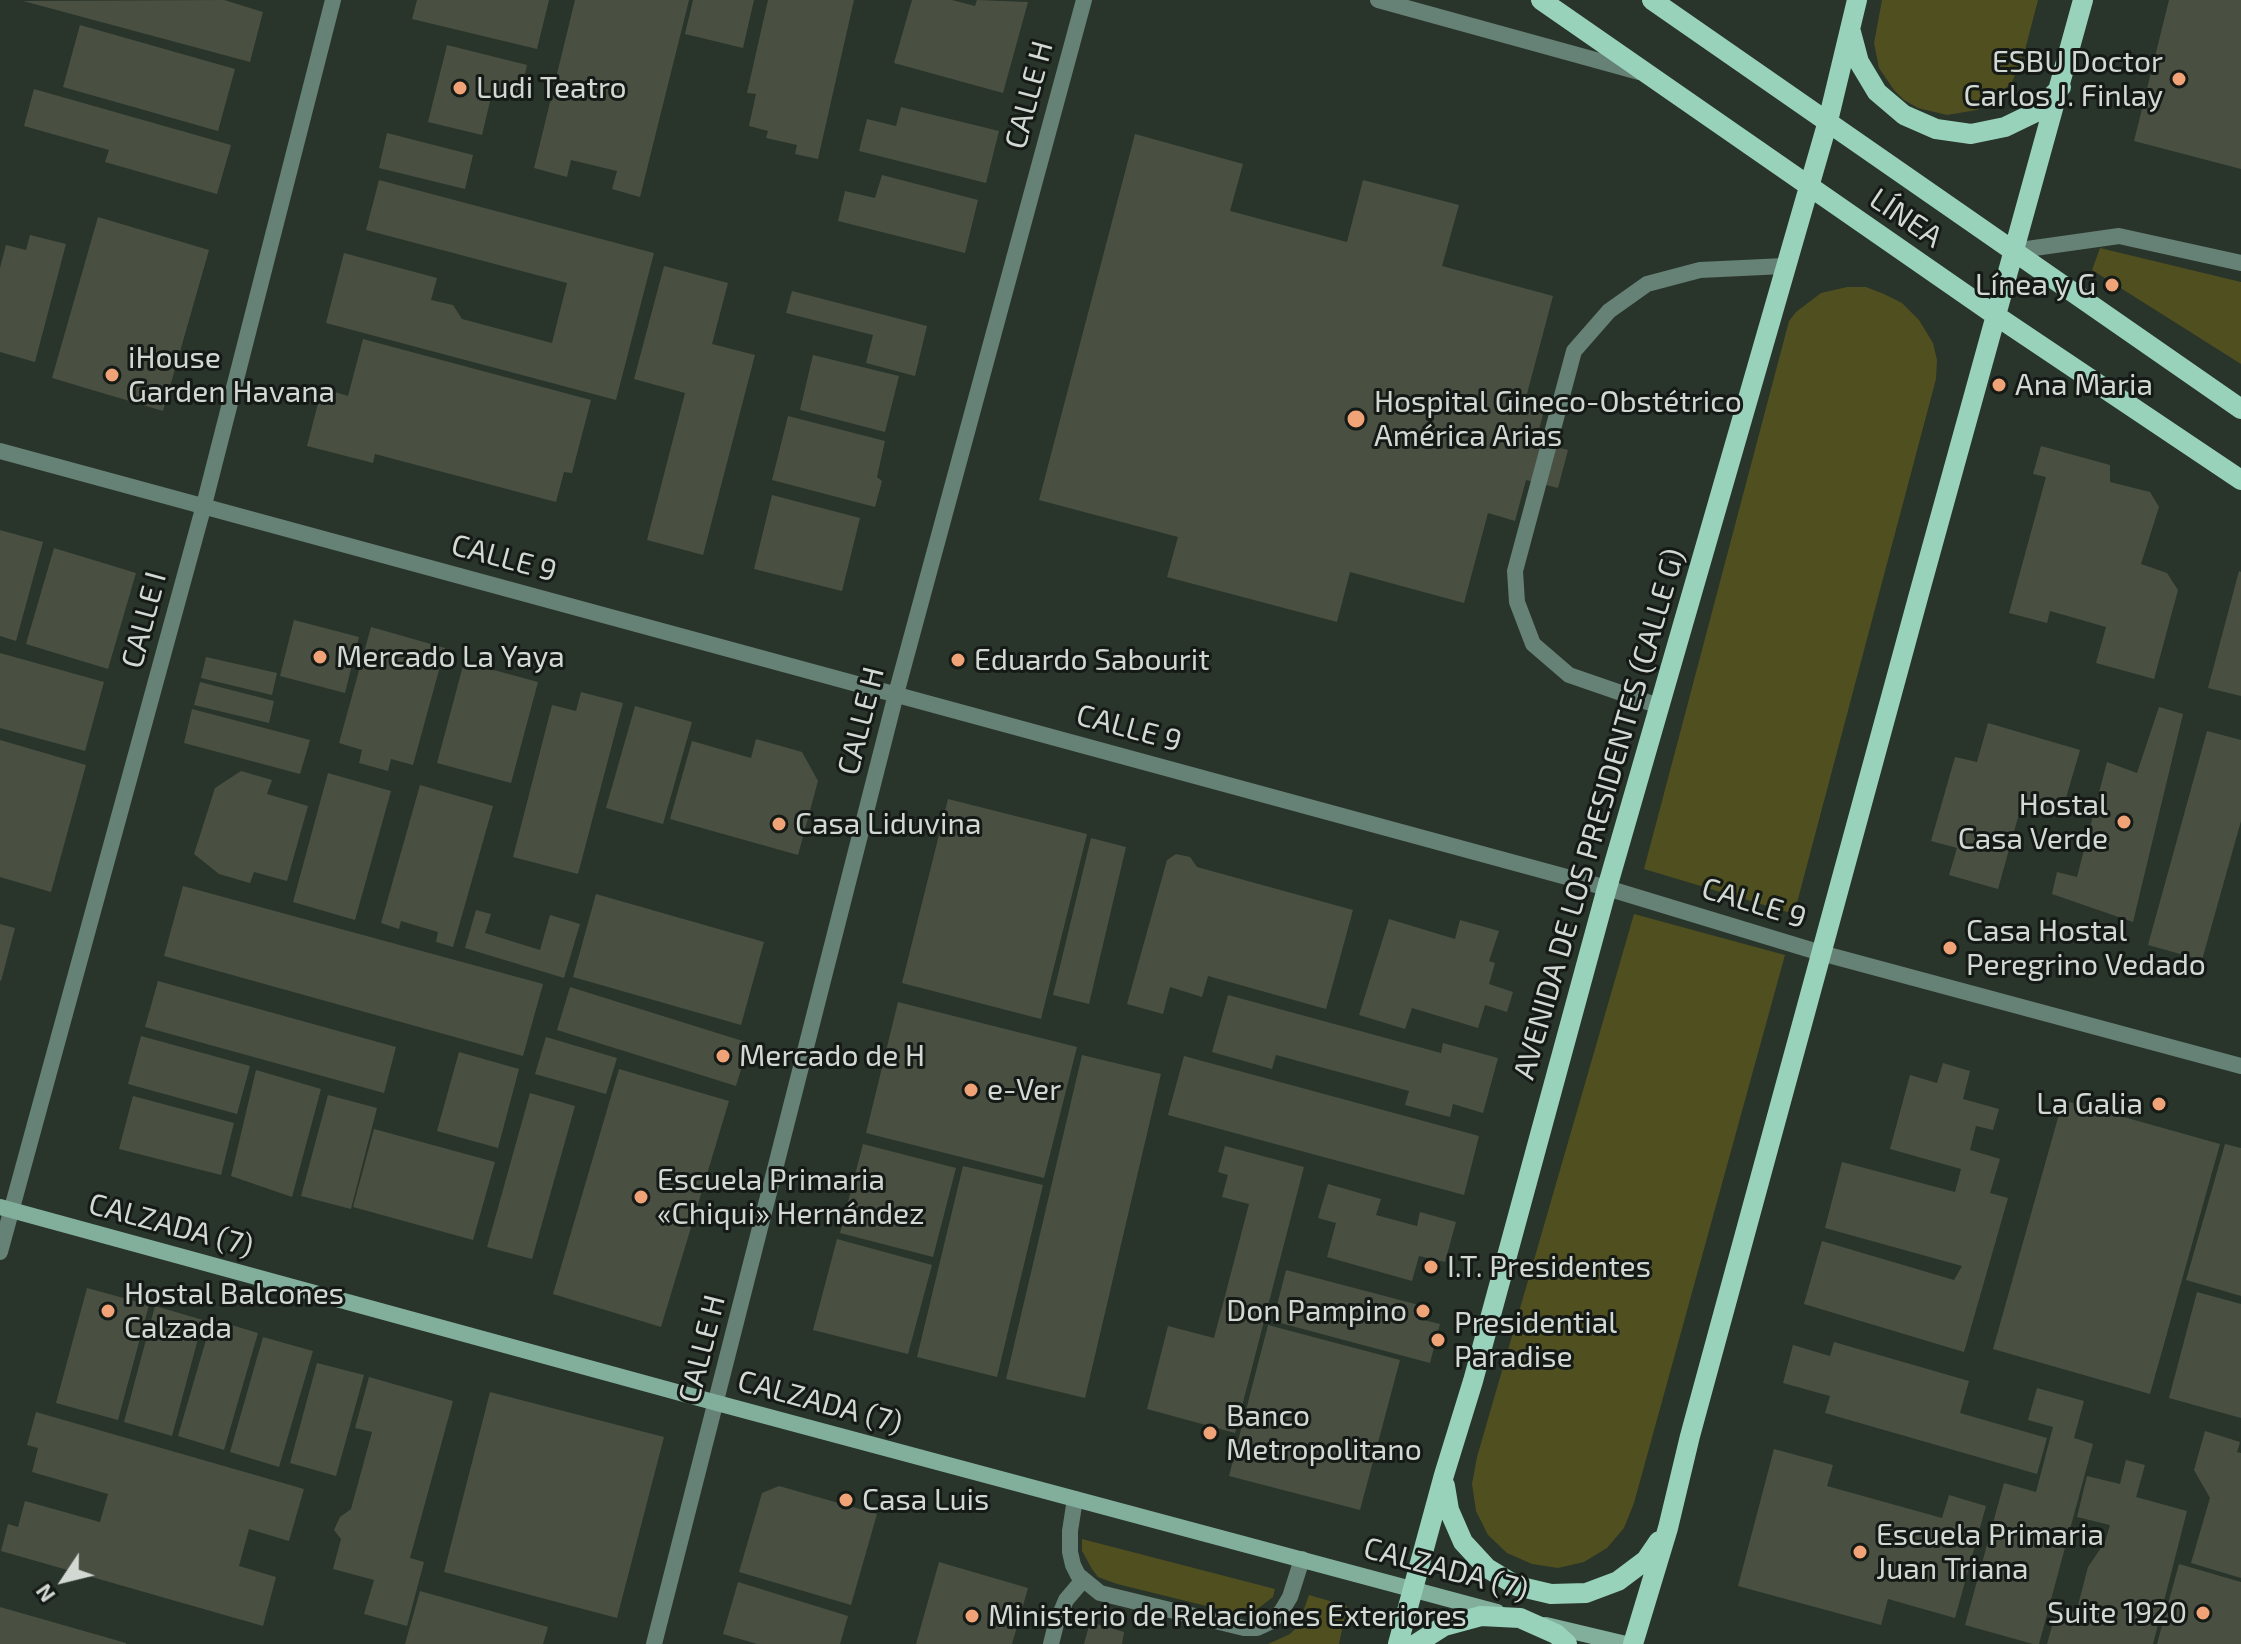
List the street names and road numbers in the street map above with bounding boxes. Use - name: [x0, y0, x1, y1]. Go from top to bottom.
- street label: CALLE H: [997, 37, 1061, 153]
- street label: LÍNEA: [1863, 181, 1949, 255]
- street label: CALLE 9: [448, 527, 560, 589]
- street label: AVENIDA DE LOS PRESIDENTES (CALLE G): [1506, 544, 1692, 1084]
- street label: CALLE I: [114, 568, 174, 672]
- street label: CALLE H: [830, 663, 892, 779]
- street label: CALLE 9: [1073, 697, 1185, 759]
- street label: CALLE 9: [1697, 870, 1811, 936]
- street label: CALZADA (7): [85, 1186, 257, 1264]
- street label: CALLE H: [671, 1291, 733, 1407]
- street label: CALZADA (7): [734, 1363, 906, 1441]
- street label: CALZADA (7): [1360, 1530, 1532, 1608]

